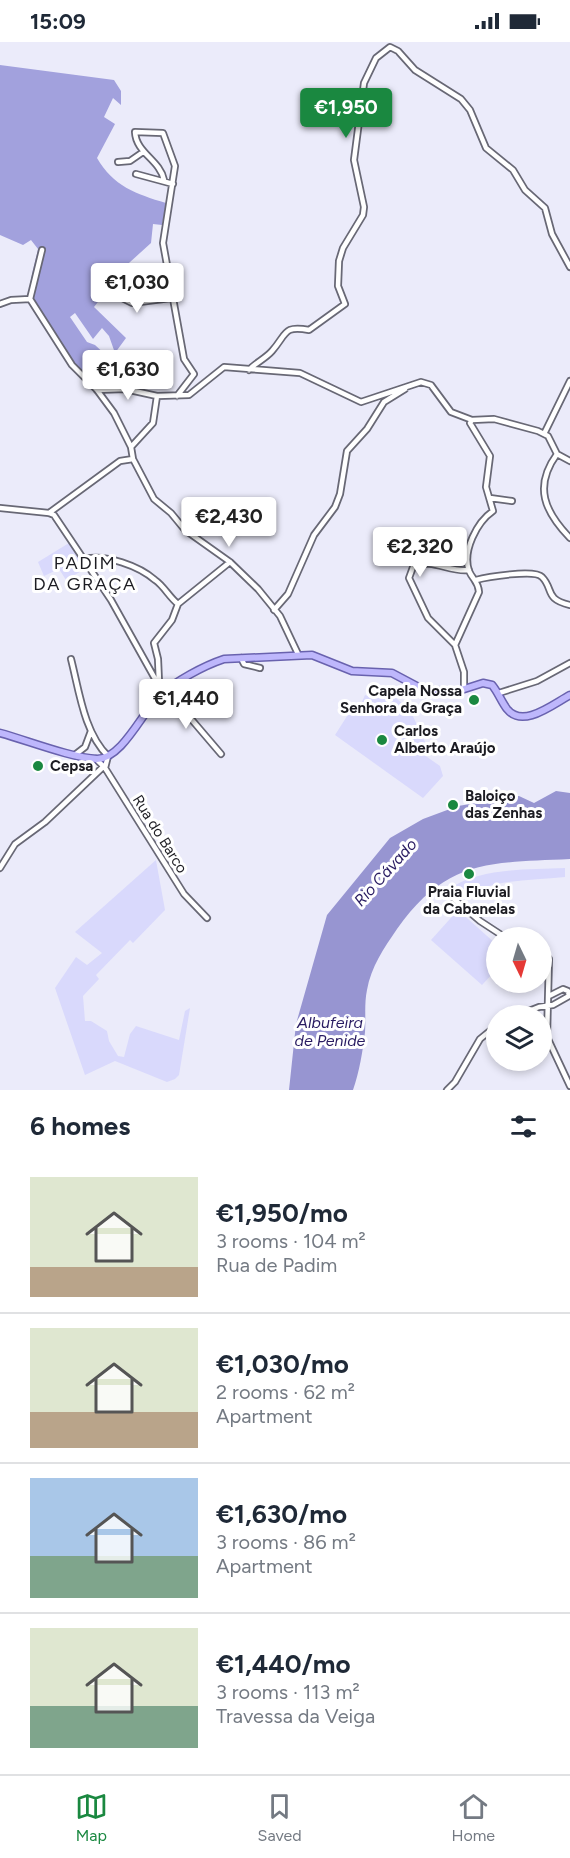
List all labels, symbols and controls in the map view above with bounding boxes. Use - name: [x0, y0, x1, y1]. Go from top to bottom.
- text: 15:09: [30, 8, 86, 35]
- pin: €1,950: [297, 88, 395, 139]
- text: €1,950: [314, 95, 378, 119]
- pin: €1,030: [88, 263, 186, 314]
- text: €1,030: [105, 270, 169, 294]
- pin: €1,630: [79, 350, 177, 401]
- text: €1,630: [96, 357, 160, 381]
- pin: €2,430: [180, 497, 278, 548]
- text: €2,430: [195, 504, 263, 528]
- pin: €2,320: [371, 527, 469, 578]
- text: €2,320: [387, 534, 453, 558]
- district label: PADIM DA GRAÇA: [33, 552, 137, 595]
- pin: €1,440: [137, 679, 235, 730]
- place label: Capela Nossa Senhora da Graça: [340, 682, 462, 717]
- text: €1,440: [153, 686, 219, 710]
- marker: Capela Nossa Senhora da Graça: [467, 693, 481, 707]
- place label: Carlos Alberto Araújo: [394, 722, 496, 757]
- marker: Carlos Alberto Araújo: [375, 733, 389, 747]
- place label: Cepsa: [50, 757, 93, 775]
- marker: Cepsa: [31, 759, 45, 773]
- place label: Baloiço das Zenhas: [465, 787, 542, 822]
- street label: Rua do Barco: [129, 791, 191, 877]
- marker: Baloiço das Zenhas: [446, 798, 460, 812]
- water label: Rio Cávado: [350, 835, 421, 910]
- marker: Praia Fluvial da Cabanelas: [462, 867, 476, 881]
- place label: Praia Fluvial da Cabanelas: [423, 883, 515, 918]
- north arrow: [486, 927, 552, 993]
- map controls: [486, 927, 552, 1071]
- button: layers: [486, 1005, 552, 1071]
- water label: Albufeira de Penide: [295, 1013, 366, 1050]
- text: 6 homes: [30, 1110, 130, 1142]
- icon: filters: [507, 1110, 540, 1143]
- text: €1,950/mo: [216, 1197, 348, 1229]
- icon: home: [78, 1201, 150, 1273]
- text: 3 rooms · 104 m²: [216, 1229, 366, 1253]
- text: Rua de Padim: [216, 1253, 337, 1277]
- text: €1,030/mo: [216, 1348, 349, 1380]
- icon: home: [78, 1352, 150, 1424]
- text: 2 rooms · 62 m²: [216, 1380, 355, 1404]
- text: Apartment: [216, 1404, 313, 1428]
- text: €1,630/mo: [216, 1498, 347, 1530]
- icon: home: [78, 1502, 150, 1574]
- text: 3 rooms · 86 m²: [216, 1530, 356, 1554]
- text: Apartment: [216, 1554, 313, 1578]
- text: €1,440/mo: [216, 1648, 351, 1680]
- icon: home: [78, 1652, 150, 1724]
- text: 3 rooms · 113 m²: [216, 1680, 360, 1704]
- text: Travessa da Veiga: [216, 1704, 375, 1728]
- tab: Map: [75, 1790, 108, 1845]
- tab: Saved: [258, 1790, 302, 1845]
- tab: Home: [451, 1790, 495, 1845]

